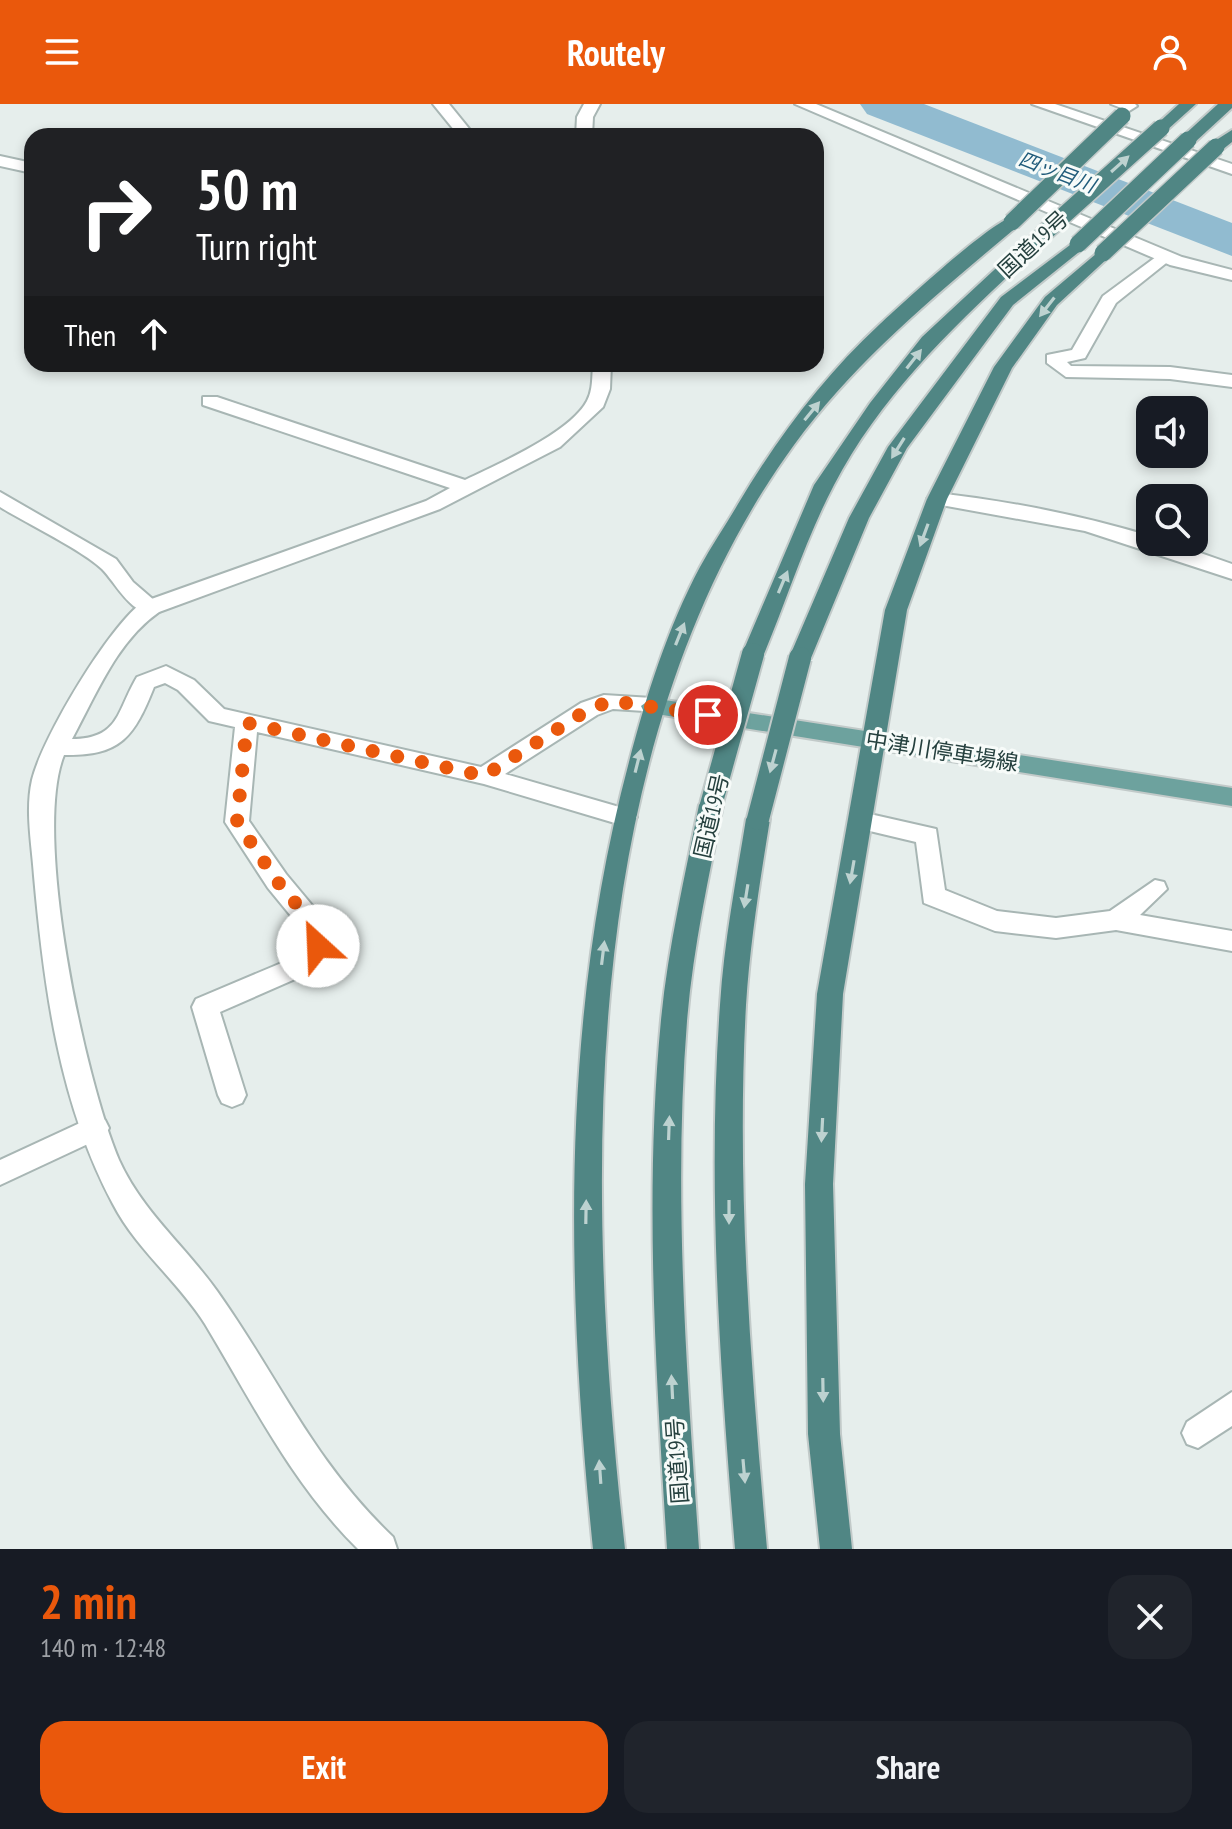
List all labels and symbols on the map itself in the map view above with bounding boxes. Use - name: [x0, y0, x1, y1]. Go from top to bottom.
- water label: 四ッ目川: [1015, 146, 1101, 199]
- one-way arrow: [1111, 156, 1130, 174]
- street label: 国道19号: [992, 204, 1074, 284]
- one-way arrow: [1039, 297, 1056, 317]
- one-way arrow: [905, 349, 921, 369]
- one-way arrow: [804, 401, 820, 421]
- one-way arrow: [892, 437, 906, 459]
- one-way arrow: [917, 523, 929, 547]
- one-way arrow: [777, 570, 790, 594]
- one-way arrow: [674, 622, 687, 646]
- pin: [674, 681, 742, 749]
- street label: 中津川停車場線: [864, 725, 1020, 777]
- one-way arrow: [633, 749, 645, 774]
- one-way arrow: [766, 749, 779, 773]
- street label: 国道19号: [688, 771, 734, 861]
- one-way arrow: [845, 860, 857, 885]
- one-way arrow: [739, 884, 752, 909]
- position arrow: [276, 904, 360, 988]
- one-way arrow: [597, 940, 610, 965]
- one-way arrow: [662, 1115, 675, 1140]
- one-way arrow: [815, 1118, 828, 1143]
- one-way arrow: [580, 1199, 593, 1224]
- one-way arrow: [723, 1200, 736, 1225]
- one-way arrow: [666, 1374, 679, 1399]
- one-way arrow: [817, 1378, 829, 1403]
- street label: 国道19号: [660, 1417, 694, 1505]
- one-way arrow: [593, 1459, 606, 1484]
- one-way arrow: [738, 1459, 751, 1484]

